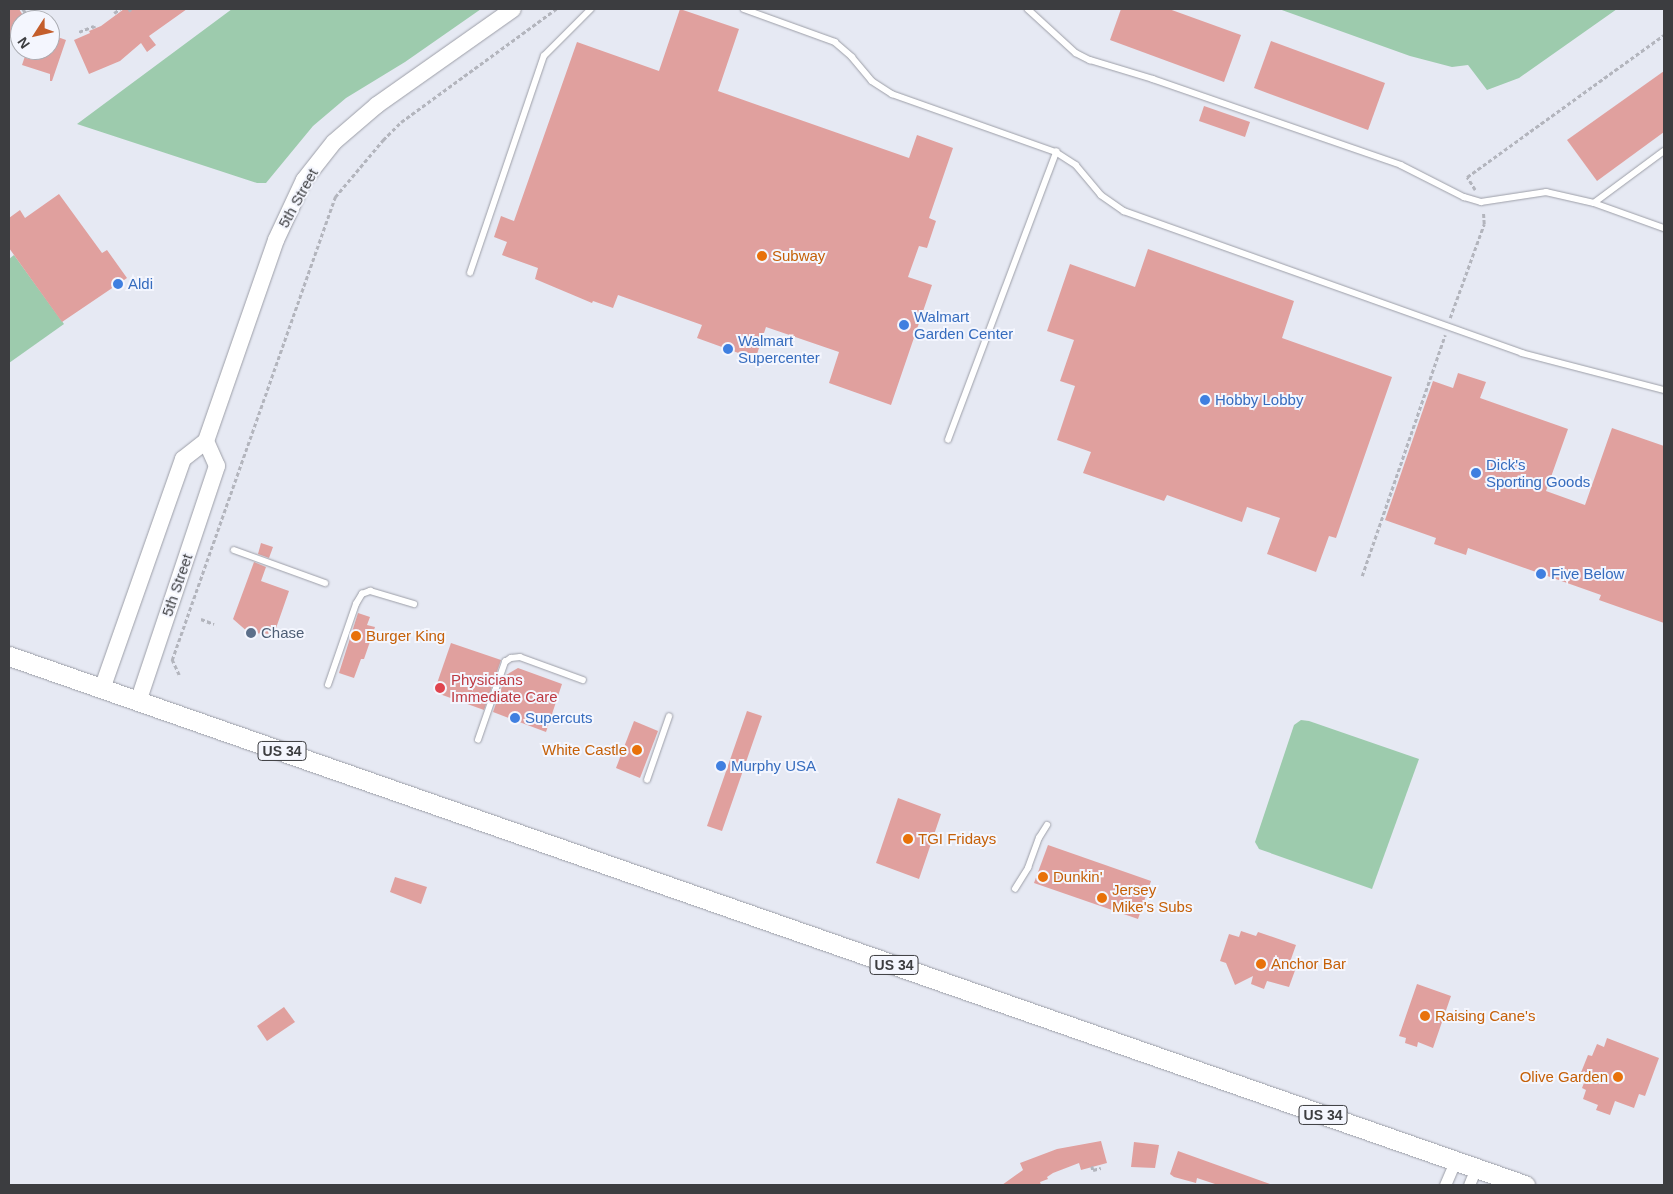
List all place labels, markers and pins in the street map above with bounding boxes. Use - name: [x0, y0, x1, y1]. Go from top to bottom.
- place label: Subway: [772, 247, 825, 265]
- marker: Subway: [756, 250, 768, 262]
- place label: Aldi: [128, 275, 153, 293]
- marker: Aldi: [112, 278, 124, 290]
- place label: Walmart Garden Center: [914, 307, 1013, 342]
- marker: Walmart Garden Center: [898, 319, 910, 331]
- place label: Walmart Supercenter: [738, 331, 820, 366]
- marker: Walmart Supercenter: [722, 343, 734, 355]
- place label: Hobby Lobby: [1215, 391, 1303, 409]
- marker: Hobby Lobby: [1199, 394, 1211, 406]
- place label: Dick's Sporting Goods: [1486, 455, 1590, 490]
- marker: Dick's Sporting Goods: [1470, 467, 1482, 479]
- place label: Five Below: [1551, 565, 1624, 583]
- marker: Five Below: [1535, 568, 1547, 580]
- place label: Chase: [261, 624, 304, 642]
- marker: Chase: [245, 627, 257, 639]
- place label: Burger King: [366, 627, 445, 645]
- marker: Burger King: [350, 630, 362, 642]
- place label: Physicians Immediate Care: [451, 670, 558, 705]
- marker: Physicians Immediate Care: [433, 681, 447, 695]
- place label: Supercuts: [525, 709, 593, 727]
- marker: Supercuts: [509, 712, 521, 724]
- place label: White Castle: [542, 741, 627, 759]
- marker: White Castle: [631, 744, 643, 756]
- place label: Murphy USA: [731, 757, 816, 775]
- marker: Murphy USA: [715, 760, 727, 772]
- place label: TGI Fridays: [918, 830, 996, 848]
- marker: TGI Fridays: [902, 833, 914, 845]
- place label: Dunkin': [1053, 868, 1103, 886]
- marker: Dunkin': [1037, 871, 1049, 883]
- place label: Jersey Mike's Subs: [1112, 880, 1192, 915]
- marker: Jersey Mike's Subs: [1096, 892, 1108, 904]
- place label: Anchor Bar: [1271, 955, 1346, 973]
- marker: Anchor Bar: [1255, 958, 1267, 970]
- place label: Raising Cane's: [1435, 1007, 1535, 1025]
- marker: Raising Cane's: [1419, 1010, 1431, 1022]
- place label: Olive Garden: [1520, 1068, 1608, 1086]
- marker: Olive Garden: [1612, 1071, 1624, 1083]

